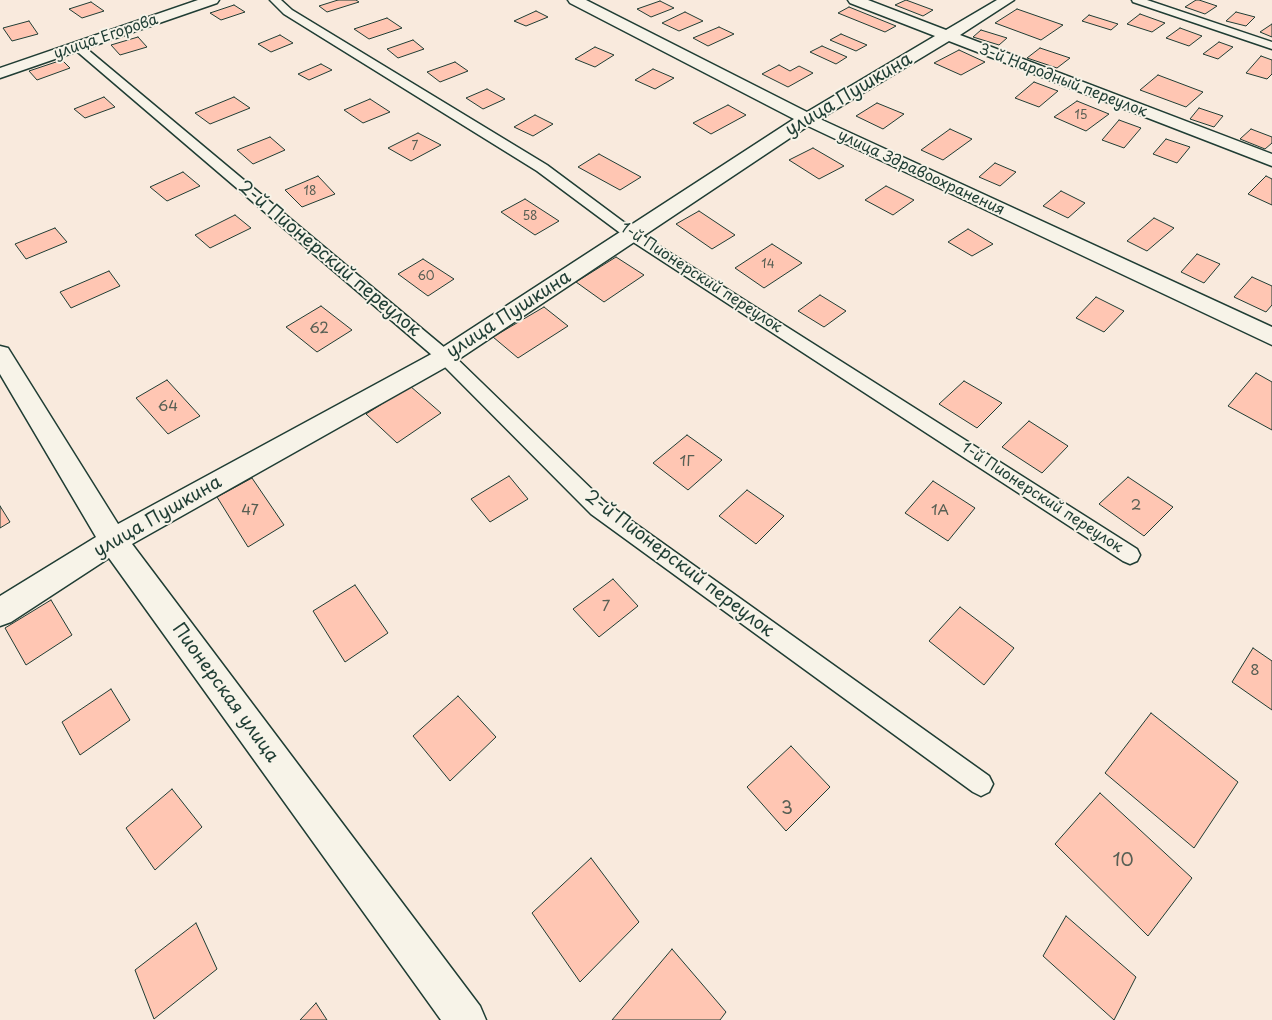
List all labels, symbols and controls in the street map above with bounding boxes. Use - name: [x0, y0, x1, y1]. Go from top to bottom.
- street label: улица Егорова: [52, 11, 160, 63]
- street label: 3-й Народный переулок: [976, 41, 1150, 121]
- street label: улица Пушкина: [782, 49, 916, 141]
- house number: 15: [1074, 109, 1088, 123]
- street label: улица Здравоохранения: [835, 126, 1007, 220]
- house number: 7: [412, 140, 418, 154]
- street label: 2-й Пионерский переулок: [234, 176, 424, 342]
- house number: 18: [304, 185, 316, 199]
- house number: 58: [522, 210, 538, 224]
- street label: 1-й Пионерский переулок: [617, 219, 785, 337]
- house number: 14: [761, 258, 775, 272]
- street label: улица Пушкина: [443, 267, 575, 363]
- house number: 60: [417, 270, 435, 284]
- house number: 62: [309, 320, 329, 338]
- house number: 64: [158, 398, 178, 416]
- street label: 1-й Пионерский переулок: [958, 439, 1126, 557]
- house number: 1Г: [680, 453, 694, 471]
- street label: улица Пушкина: [90, 472, 226, 562]
- street label: 2-й Пионерский переулок: [580, 486, 778, 642]
- house number: 2: [1131, 497, 1141, 515]
- house number: 47: [241, 502, 259, 520]
- house number: 1А: [931, 502, 949, 520]
- house number: 7: [602, 598, 610, 616]
- street label: Пионерская улица: [167, 619, 283, 767]
- house number: 8: [1250, 662, 1260, 680]
- house number: 3: [781, 798, 793, 820]
- house number: 10: [1112, 850, 1134, 872]

